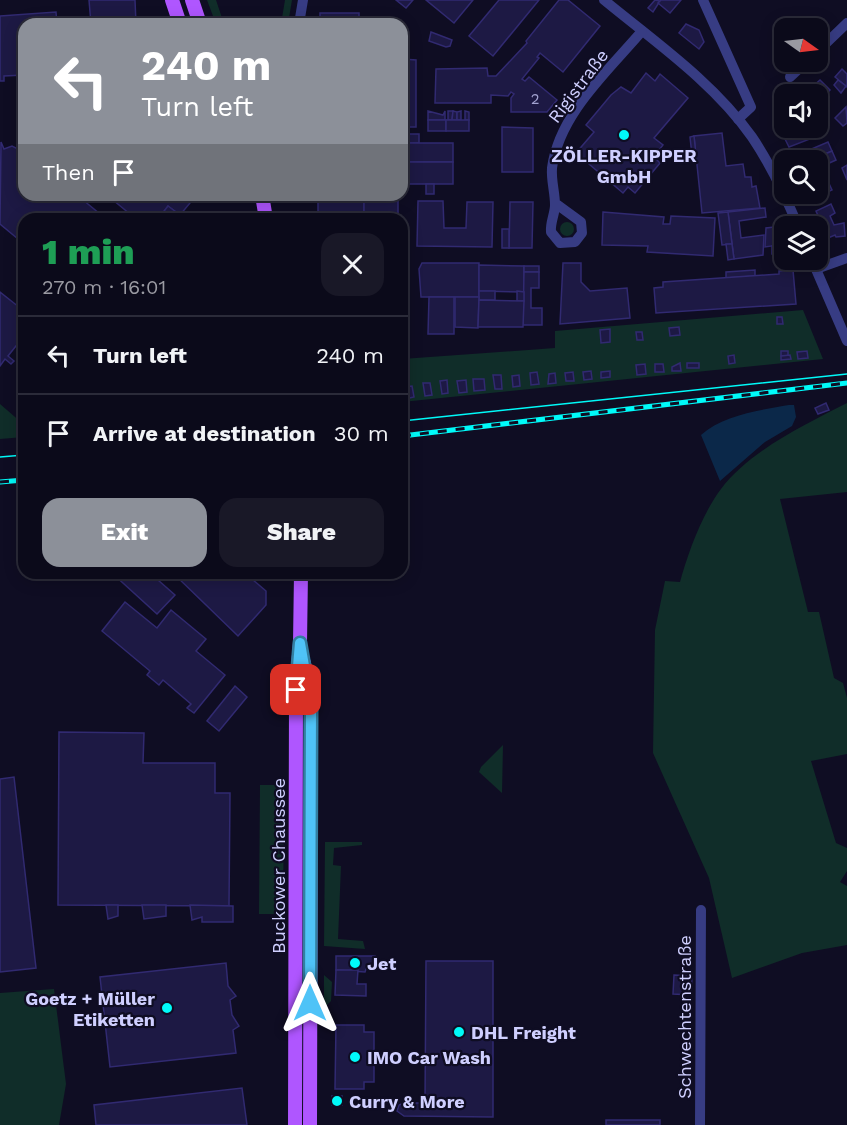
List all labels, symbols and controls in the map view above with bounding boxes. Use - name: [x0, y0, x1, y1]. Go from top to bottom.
- north arrow: [774, 18, 828, 72]
- map controls: [774, 18, 828, 270]
- text: 240 m: [141, 41, 271, 90]
- icon: left: [42, 42, 120, 120]
- street label: Rigistraße: [543, 45, 613, 127]
- button: sound: [774, 84, 828, 138]
- house number: 2: [531, 90, 539, 108]
- text: Turn left: [141, 91, 253, 123]
- marker: ZÖLLER-KIPPER GmbH: [617, 128, 631, 142]
- place label: ZÖLLER-KIPPER GmbH: [551, 145, 697, 187]
- button: search: [774, 150, 828, 204]
- icon: arrive: [107, 156, 140, 189]
- text: Then: [42, 160, 95, 185]
- button: layers: [774, 216, 828, 270]
- text: 1 min: [42, 231, 135, 273]
- button: close: [321, 233, 384, 296]
- text: 270 m · 16:01: [42, 275, 166, 299]
- icon: left: [42, 339, 75, 372]
- text: Turn left: [93, 343, 187, 368]
- text: 240 m: [316, 343, 384, 368]
- icon: arrive: [42, 417, 75, 450]
- text: Arrive at destination: [93, 421, 316, 446]
- text: 30 m: [334, 421, 389, 446]
- button: Exit: [42, 498, 207, 567]
- button: Share: [219, 498, 384, 567]
- pin: [270, 664, 321, 715]
- icon: arrive: [279, 673, 312, 706]
- street label: Buckower Chaussee: [268, 778, 289, 954]
- street label: Schwechtenstraße: [674, 935, 695, 1099]
- place label: Jet: [367, 953, 396, 974]
- marker: Jet: [348, 956, 362, 970]
- position arrow: [278, 971, 342, 1035]
- place label: Goetz + Müller Etiketten: [25, 988, 155, 1030]
- marker: Goetz + Müller Etiketten: [160, 1001, 174, 1015]
- place label: DHL Freight: [471, 1022, 576, 1043]
- marker: DHL Freight: [452, 1025, 466, 1039]
- place label: IMO Car Wash: [367, 1047, 491, 1068]
- marker: IMO Car Wash: [348, 1050, 362, 1064]
- place label: Curry & More: [349, 1091, 465, 1112]
- marker: Curry & More: [330, 1094, 344, 1108]

